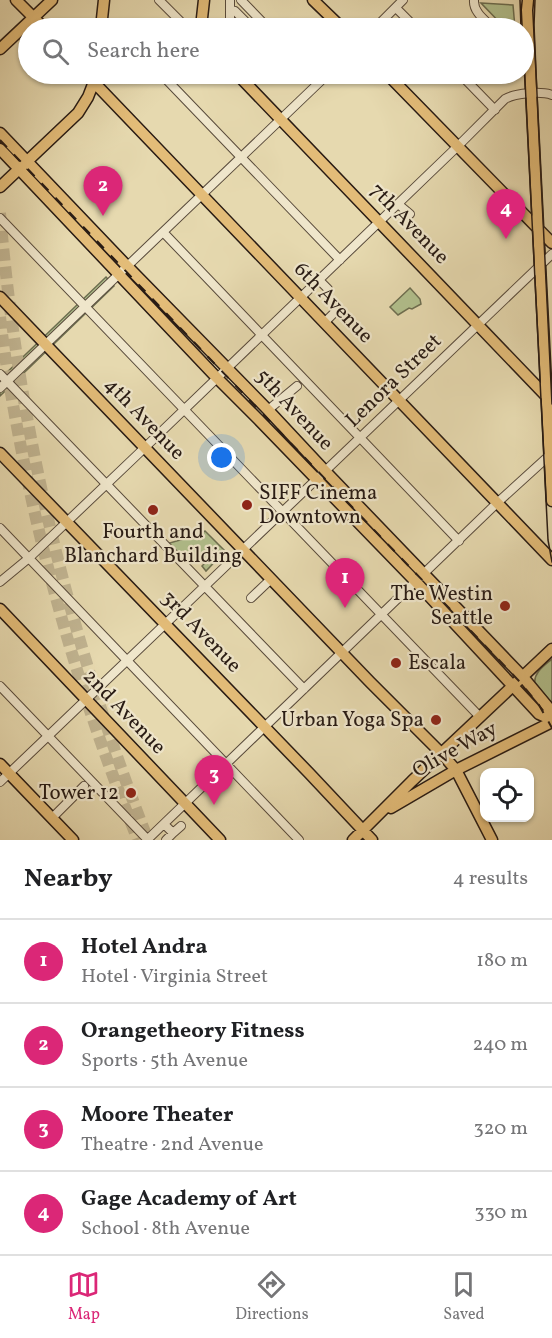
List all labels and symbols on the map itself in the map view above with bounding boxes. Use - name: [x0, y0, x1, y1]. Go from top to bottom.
- pin: 2: [84, 166, 122, 216]
- street label: 7th Avenue: [363, 177, 455, 271]
- pin: 4: [486, 190, 526, 239]
- street label: 6th Avenue: [287, 256, 379, 350]
- street label: Lenora Street: [339, 328, 449, 434]
- street label: 5th Avenue: [248, 362, 340, 458]
- street label: 4th Avenue: [97, 371, 191, 467]
- your location: [207, 443, 236, 472]
- place label: SIFF Cinema Downtown: [259, 479, 377, 532]
- marker: SIFF Cinema Downtown: [240, 498, 254, 512]
- marker: Fourth and Blanchard Building: [146, 503, 160, 517]
- place label: Fourth and Blanchard Building: [64, 518, 242, 571]
- pin: 1: [326, 558, 364, 608]
- place label: The Westin Seattle: [391, 580, 493, 633]
- street label: 3rd Avenue: [154, 584, 248, 680]
- marker: The Westin Seattle: [498, 599, 512, 613]
- place label: Escala: [408, 649, 466, 678]
- marker: Escala: [389, 656, 403, 670]
- street label: 2nd Avenue: [76, 663, 172, 761]
- place label: Urban Yoga Spa: [281, 706, 424, 735]
- marker: Urban Yoga Spa: [429, 713, 443, 727]
- street label: Olive Way: [407, 714, 503, 785]
- pin: 3: [194, 756, 234, 805]
- place label: Tower 12: [39, 779, 119, 808]
- marker: Tower 12: [124, 786, 138, 800]

